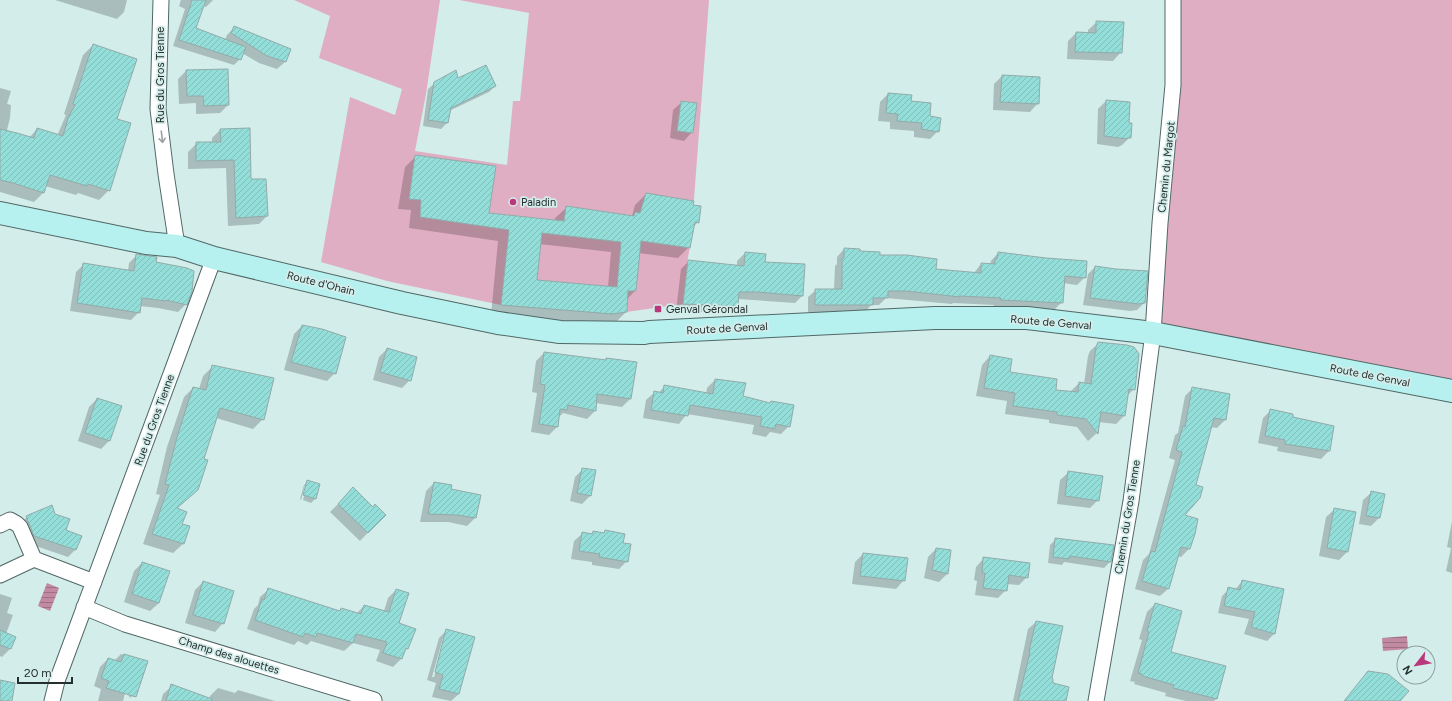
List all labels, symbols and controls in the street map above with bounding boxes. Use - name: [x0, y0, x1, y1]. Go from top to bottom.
- street label: Rue du Gros Tienne: [154, 27, 167, 123]
- street label: Chemin du Margot: [1155, 121, 1178, 213]
- one-way arrow: [158, 130, 165, 143]
- place label: Paladin: [521, 196, 556, 209]
- marker: Paladin: [508, 197, 518, 207]
- street label: Route d'Ohain: [285, 269, 356, 298]
- place label: Genval Gérondal: [666, 303, 748, 316]
- marker: Genval Gérondal: [653, 304, 663, 314]
- street label: Route de Genval: [1010, 312, 1092, 333]
- street label: Route de Genval: [686, 320, 768, 337]
- street label: Route de Genval: [1329, 361, 1411, 390]
- street label: Rue du Gros Tienne: [132, 373, 177, 468]
- street label: Chemin du Gros Tienne: [1112, 459, 1143, 575]
- street label: Champ des alouettes: [177, 634, 281, 677]
- north arrow: [1396, 645, 1436, 685]
- scale bar: [18, 659, 72, 685]
- text: N: [1400, 663, 1416, 677]
- text: 20 m: [24, 666, 52, 680]

